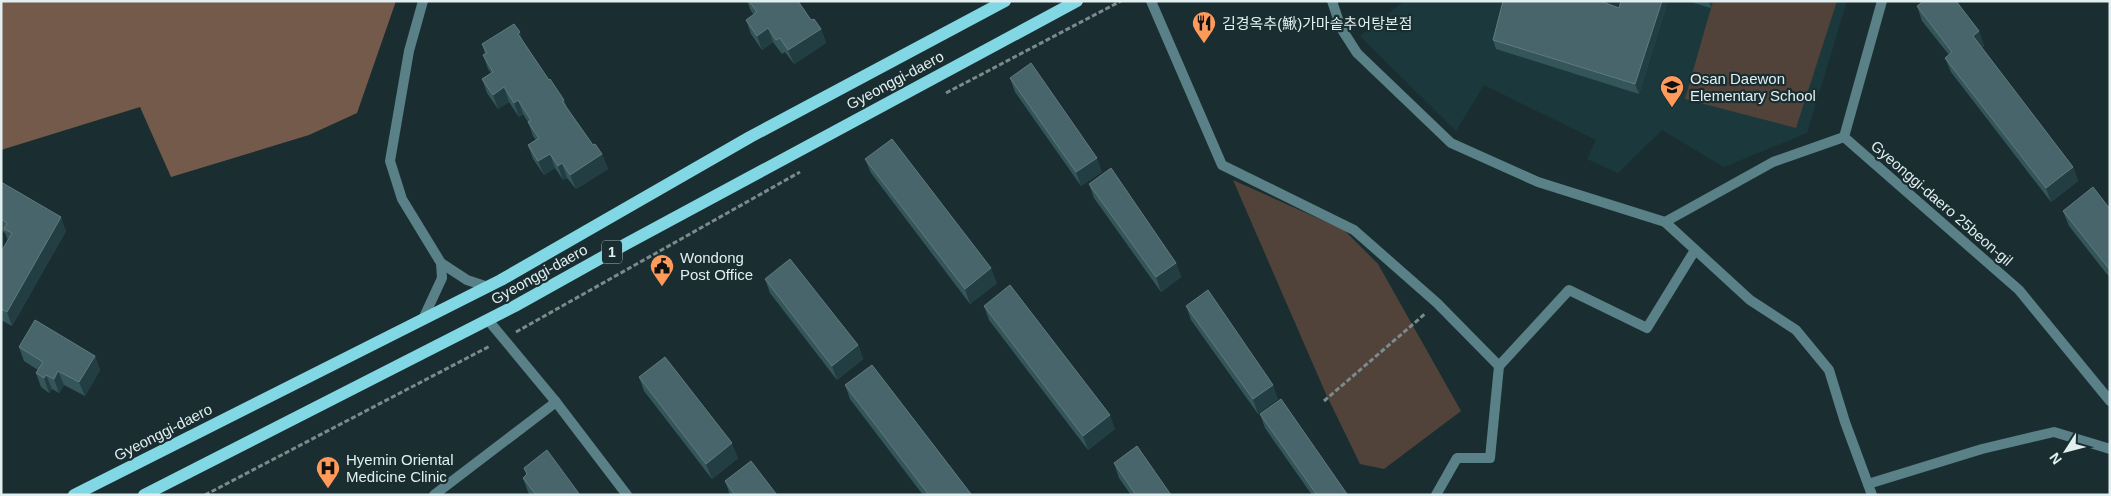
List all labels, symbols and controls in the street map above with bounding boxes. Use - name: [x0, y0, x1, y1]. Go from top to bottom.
- restaurant icon: 김경옥추(鰍)가마솥추어탕본점: [1191, 10, 1217, 44]
- place label: 김경옥추(鰍)가마솥추어탕본점: [1222, 15, 1413, 32]
- street label: Gyeonggi-daero: [844, 47, 946, 113]
- place label: Osan Daewon Elementary School: [1690, 70, 1816, 104]
- school or university icon: Osan Daewon Elementary School: [1659, 74, 1685, 108]
- street label: Gyeonggi-daero 25beon-gil: [1868, 137, 2016, 269]
- street label: Gyeonggi-daero: [488, 240, 590, 308]
- road number: 1: [602, 240, 622, 264]
- place label: Wondong Post Office: [680, 249, 753, 283]
- public building icon: Wondong Post Office: [649, 253, 675, 287]
- street label: Gyeonggi-daero: [111, 400, 215, 464]
- north arrow: [2041, 426, 2091, 476]
- text: N: [2046, 450, 2065, 467]
- place label: Hyemin Oriental Medicine Clinic: [346, 451, 454, 485]
- hospital icon: Hyemin Oriental Medicine Clinic: [315, 455, 341, 489]

